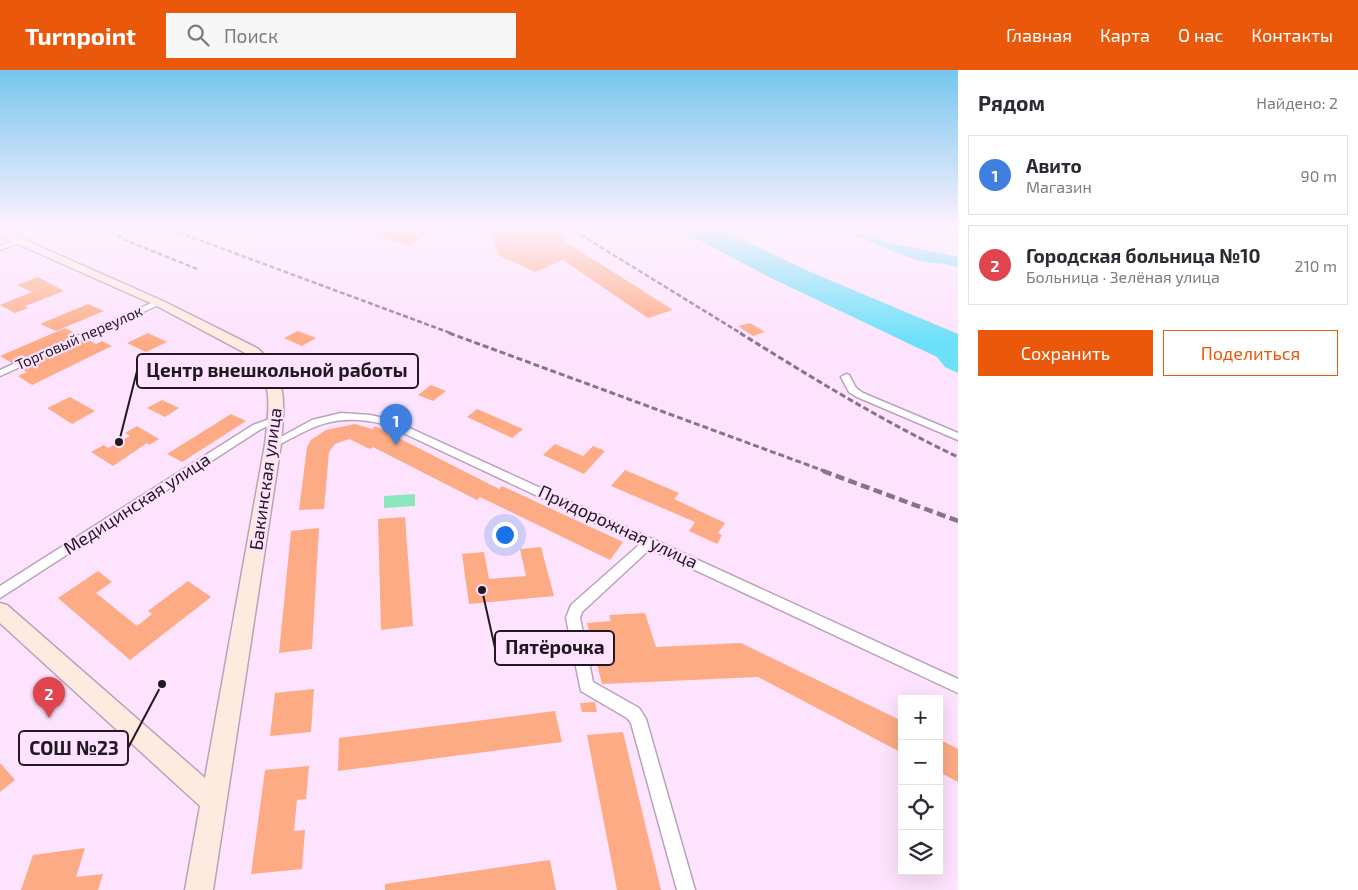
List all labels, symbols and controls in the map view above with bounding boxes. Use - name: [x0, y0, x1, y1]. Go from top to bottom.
- search box: [166, 13, 516, 58]
- text: Turnpoint: [25, 21, 136, 50]
- icon: search: [184, 21, 212, 49]
- text: Поиск: [224, 24, 278, 47]
- text: Главная: [1006, 24, 1072, 46]
- text: Карта: [1100, 24, 1150, 46]
- text: О нас: [1178, 24, 1223, 46]
- text: Контакты: [1251, 24, 1333, 46]
- text: Рядом: [978, 90, 1045, 115]
- text: Найдено: 2: [1256, 93, 1338, 112]
- text: Авито: [1026, 154, 1082, 177]
- text: 1: [992, 166, 998, 185]
- text: 90 m: [1301, 166, 1337, 185]
- text: Магазин: [1026, 177, 1092, 196]
- text: Городская больница №10: [1026, 244, 1261, 267]
- text: 2: [990, 256, 1000, 275]
- text: 210 m: [1294, 256, 1337, 275]
- text: Больница · Зелёная улица: [1026, 267, 1220, 286]
- street label: Торговый переулок: [12, 301, 145, 374]
- button: Сохранить: [978, 330, 1153, 376]
- button: Поделиться: [1163, 330, 1338, 376]
- callout: Центр внешкольной работы: [137, 354, 418, 388]
- text: Центр внешкольной работы: [146, 358, 408, 381]
- pin: 1: [380, 404, 412, 445]
- street label: Бакинская улица: [244, 406, 286, 552]
- street label: Медицинская улица: [59, 447, 214, 559]
- street label: Придорожная улица: [535, 480, 702, 573]
- your location: [492, 522, 518, 548]
- callout: Пятёрочка: [495, 631, 614, 665]
- text: Пятёрочка: [505, 635, 605, 658]
- pin: 2: [33, 677, 65, 718]
- map controls: [898, 695, 943, 875]
- button: +: [898, 695, 943, 740]
- callout: СОШ №23: [19, 731, 128, 765]
- text: СОШ №23: [29, 736, 119, 759]
- button: −: [898, 740, 943, 785]
- button: locate: [898, 785, 943, 830]
- button: layers: [898, 830, 943, 875]

